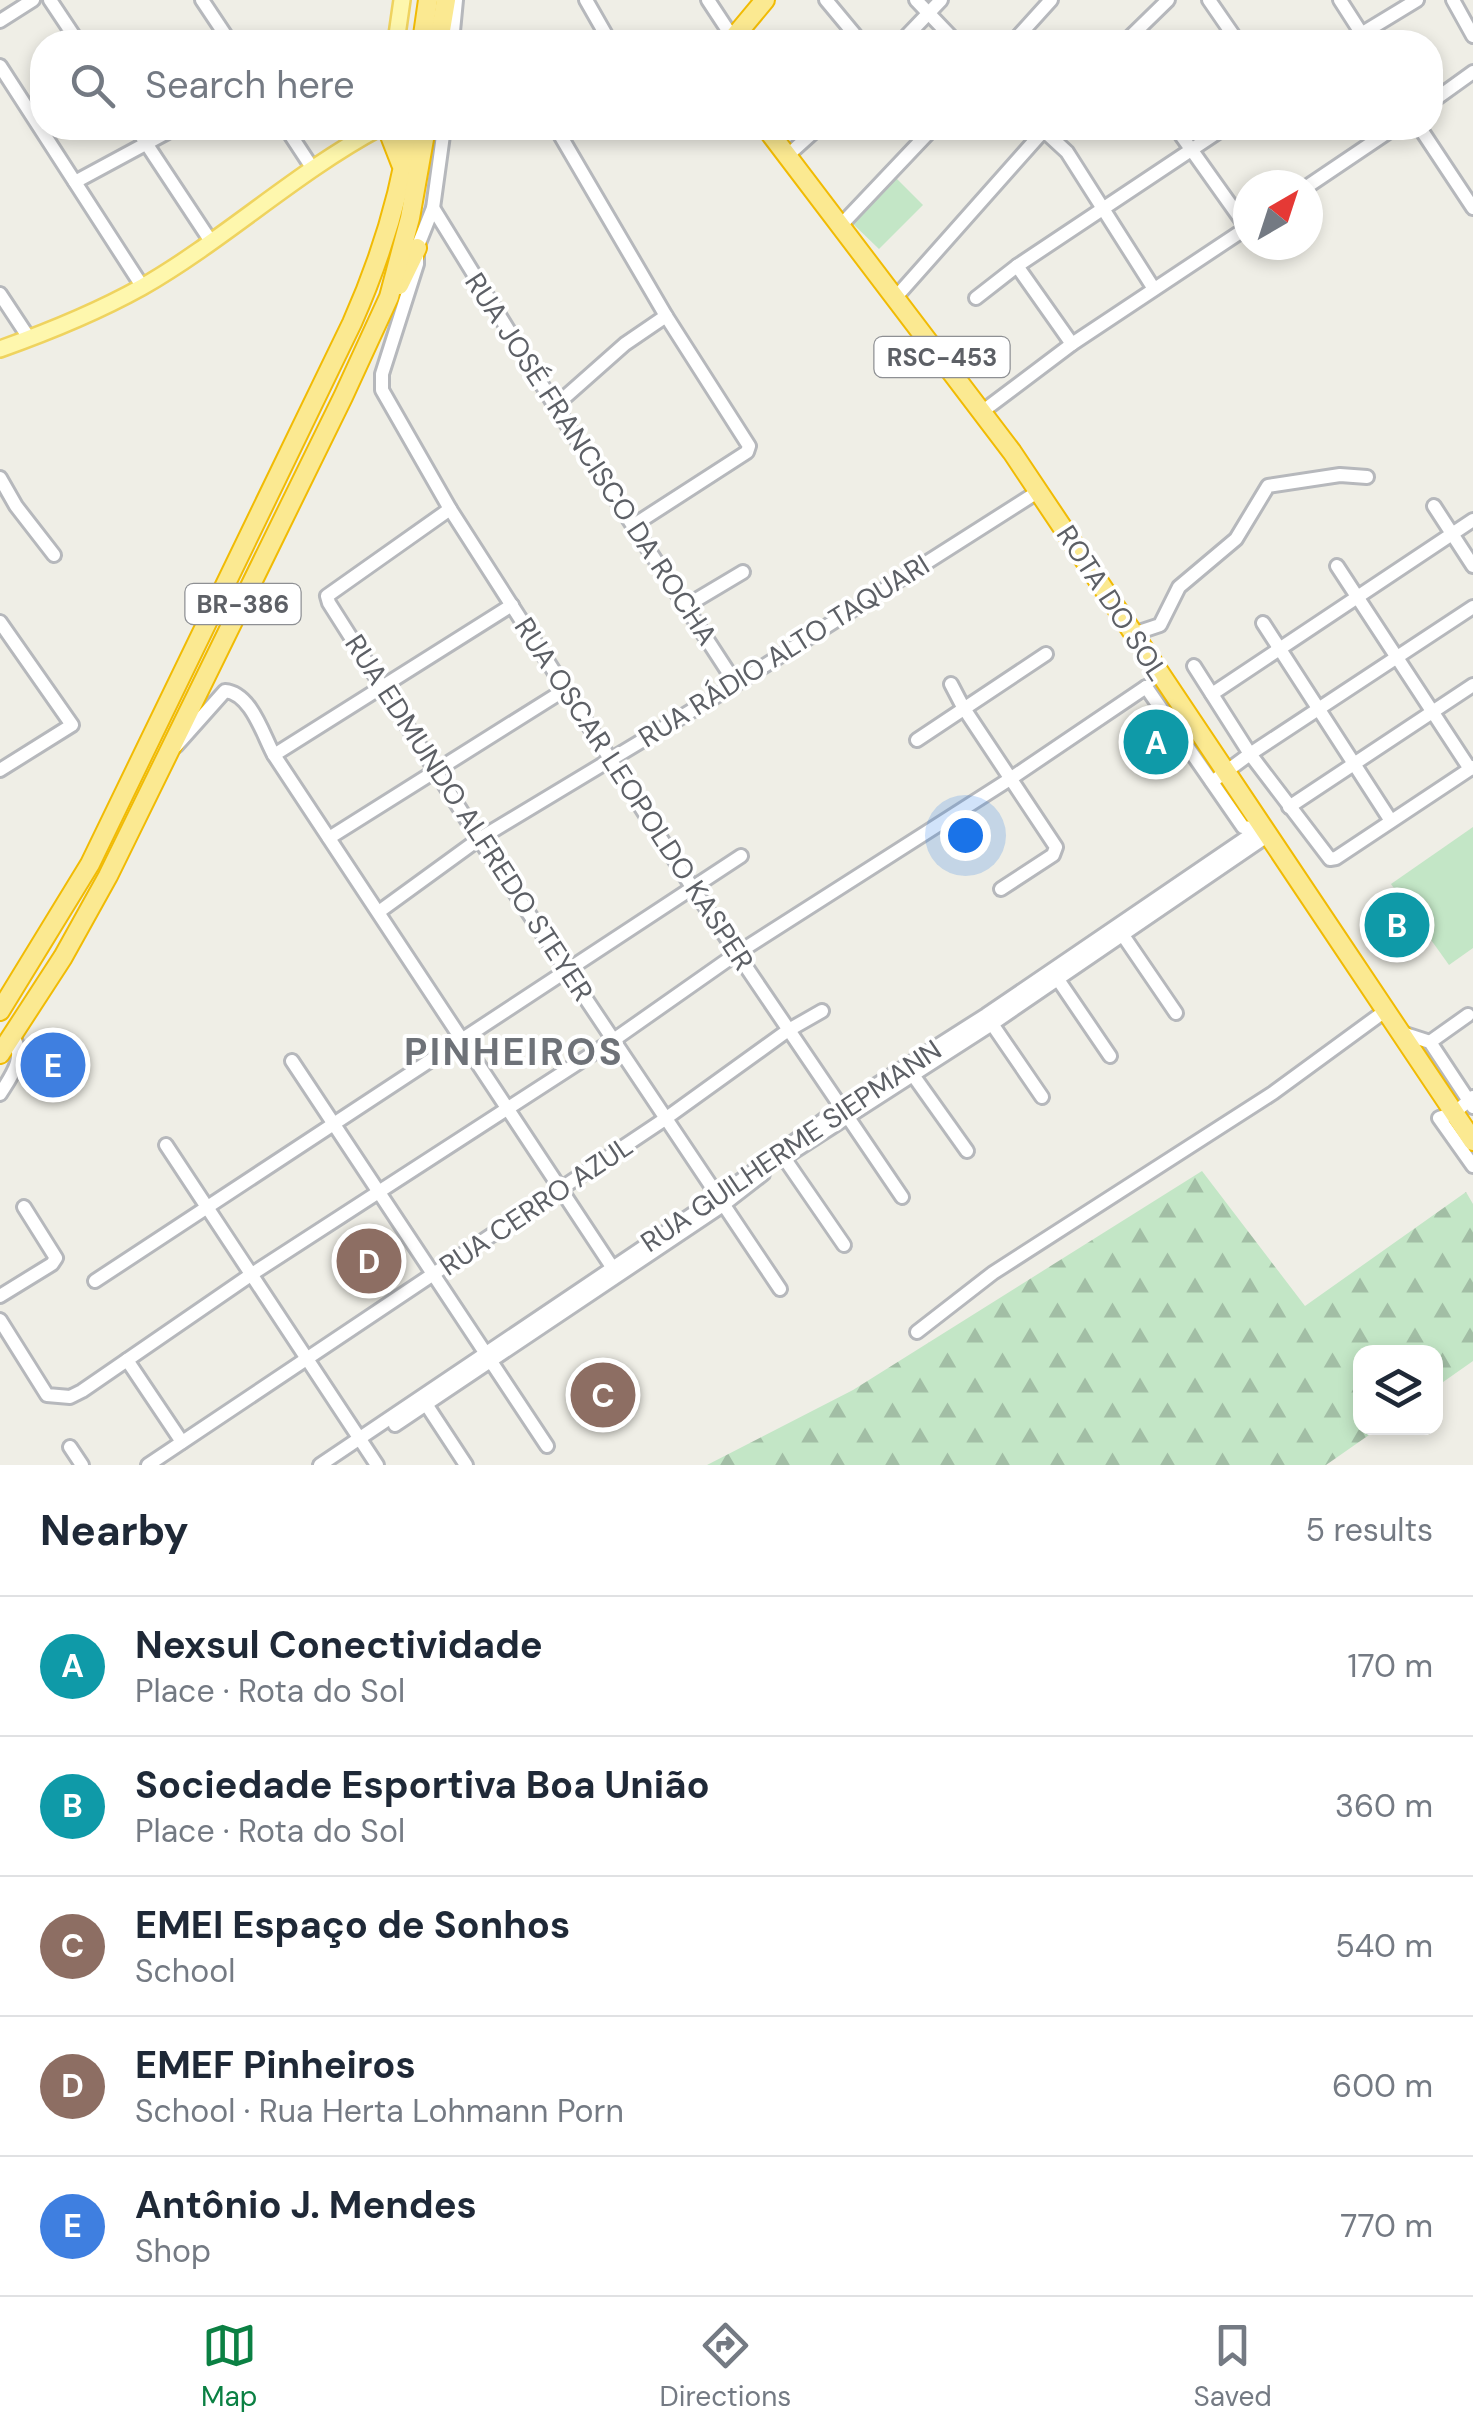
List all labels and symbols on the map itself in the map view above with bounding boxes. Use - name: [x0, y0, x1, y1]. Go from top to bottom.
- north arrow: [1233, 170, 1323, 260]
- street label: RUA JOSÉ FRANCISCO DA ROCHA: [456, 266, 726, 652]
- road number: RSC-453: [874, 337, 1010, 377]
- street label: ROTA DO SOL: [1048, 518, 1176, 688]
- street label: RUA RÁDIO ALTO TAQUARI: [632, 546, 936, 756]
- road number: BR-386: [186, 584, 300, 624]
- street label: RUA OSCAR LEOPOLDO KASPER: [506, 611, 762, 977]
- street label: RUA EDMUNDO ALFREDO STEYER: [336, 628, 602, 1008]
- pin: A: [1124, 704, 1188, 780]
- your location: [940, 810, 991, 861]
- pin: B: [1364, 888, 1430, 962]
- district label: PINHEIROS: [404, 1027, 624, 1077]
- pin: E: [20, 1028, 86, 1102]
- street label: RUA GUILHERME SIEPMANN: [633, 1031, 949, 1261]
- street label: RUA CERRO AZUL: [432, 1128, 640, 1284]
- pin: D: [336, 1224, 402, 1298]
- pin: C: [570, 1358, 636, 1432]

